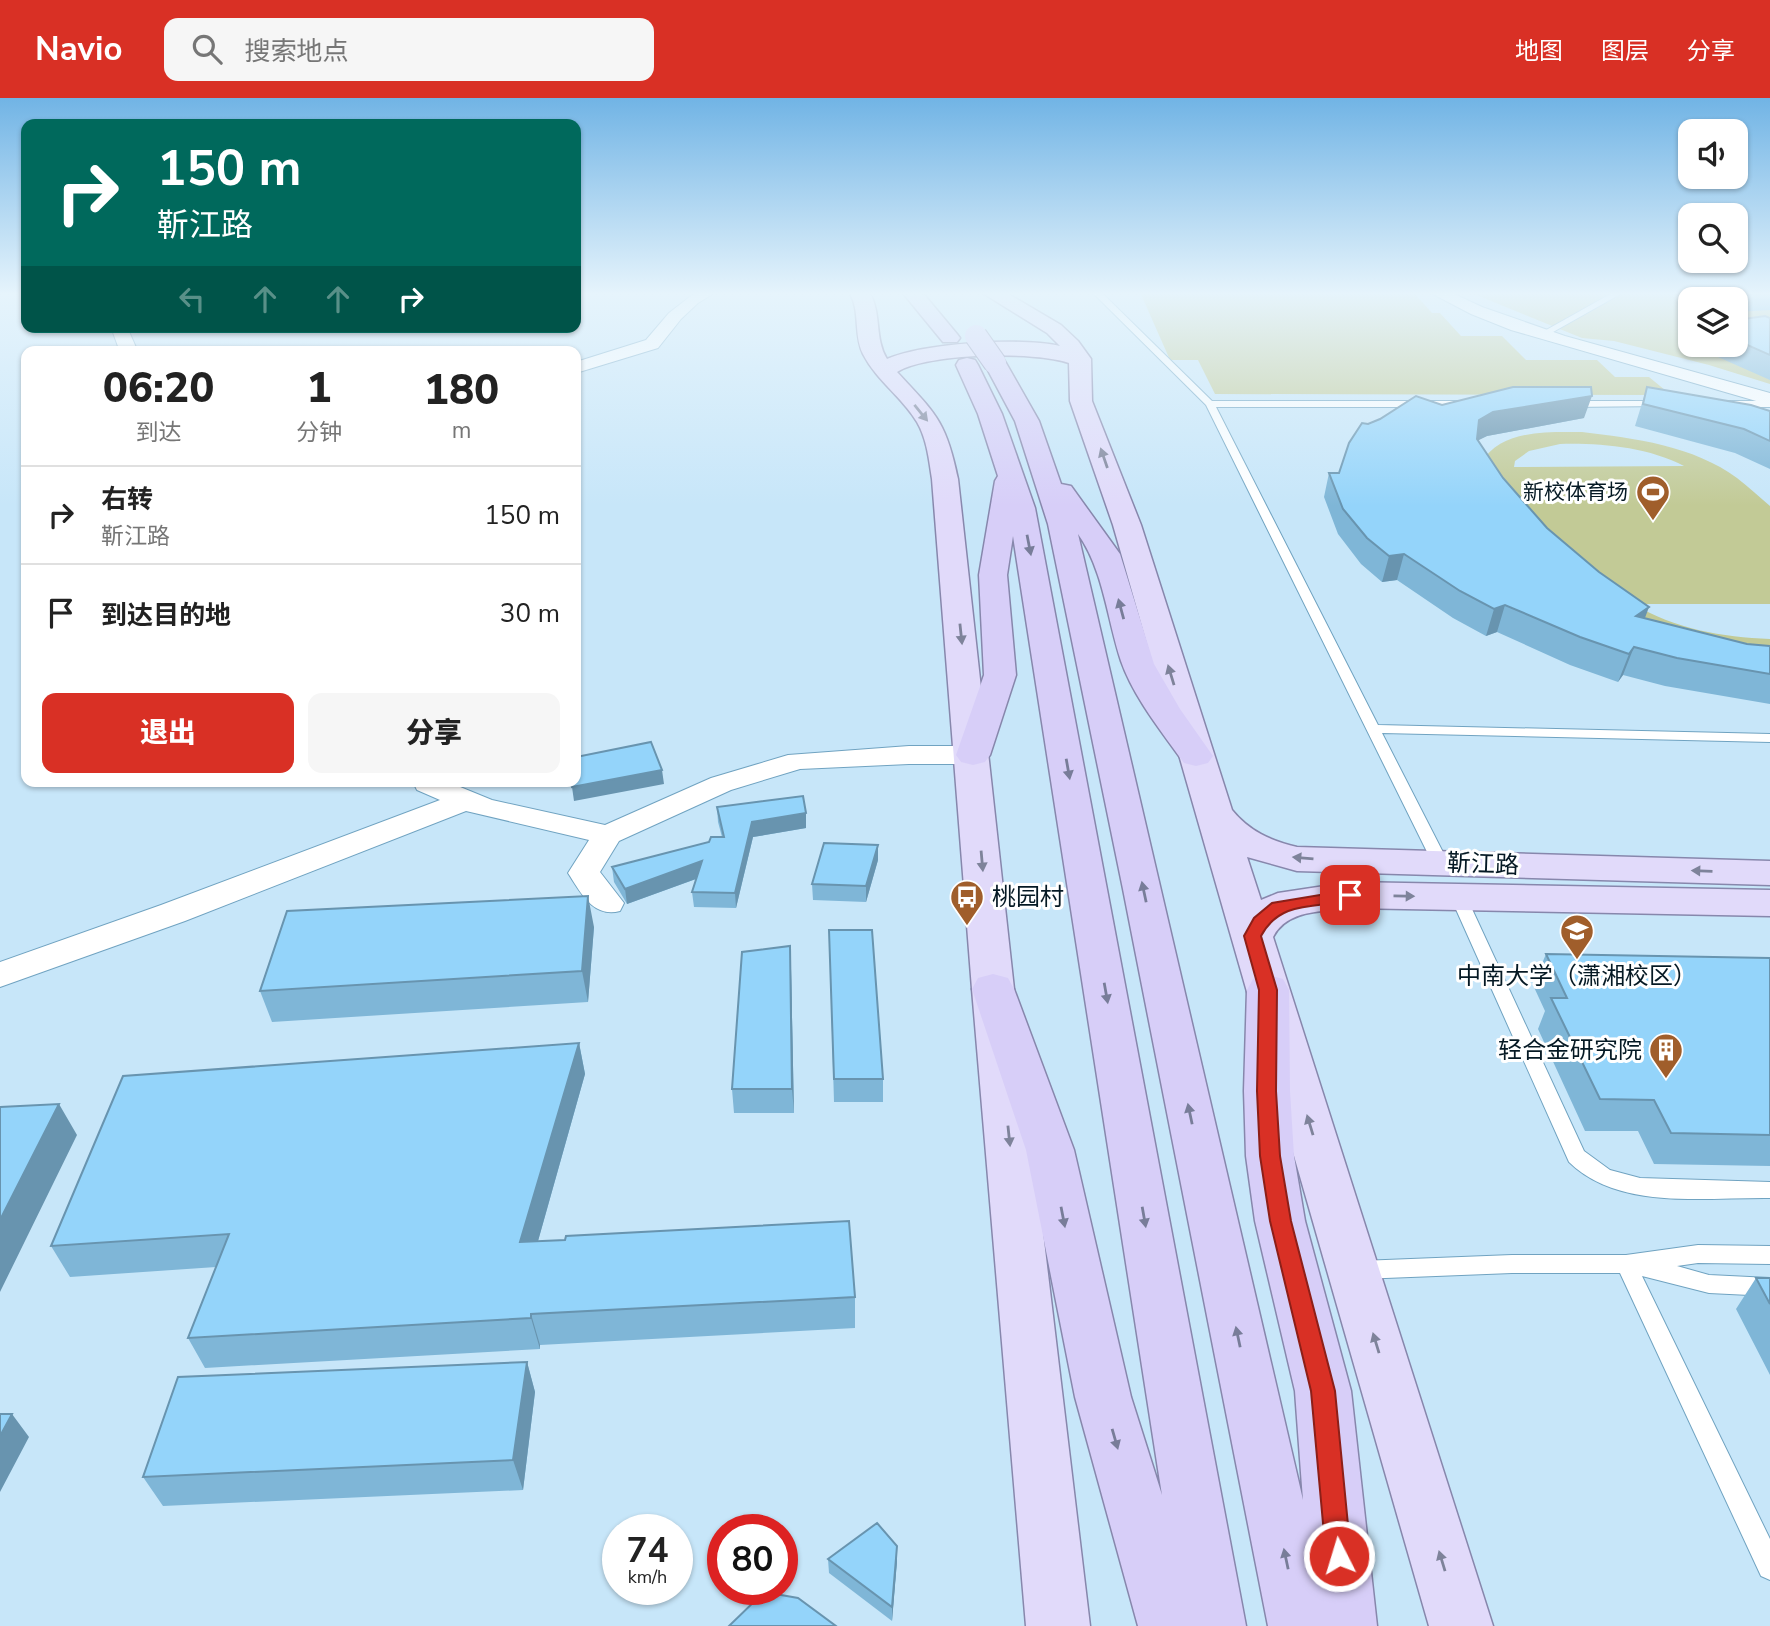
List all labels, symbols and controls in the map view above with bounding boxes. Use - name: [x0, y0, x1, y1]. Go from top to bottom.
- search box: [164, 18, 654, 81]
- text: Navio: [35, 27, 122, 72]
- icon: search: [188, 30, 226, 68]
- text: 搜索地点: [244, 34, 348, 69]
- text: 地图: [1515, 35, 1563, 67]
- text: 图层: [1601, 35, 1649, 67]
- text: 分享: [1687, 35, 1735, 67]
- map controls: [1678, 119, 1748, 357]
- button: sound: [1678, 119, 1748, 189]
- text: 150 m: [157, 135, 301, 202]
- icon: right: [42, 147, 133, 238]
- button: search: [1678, 203, 1748, 273]
- text: 靳江路: [157, 204, 253, 247]
- icon: left: [173, 280, 211, 318]
- icon: ahead: [246, 280, 284, 318]
- icon: ahead: [319, 280, 357, 318]
- icon: right: [392, 280, 430, 318]
- button: layers: [1678, 287, 1748, 357]
- text: 06:20: [103, 360, 214, 417]
- text: 1: [306, 360, 332, 417]
- text: 180: [424, 362, 499, 419]
- one-way arrow: [914, 404, 929, 422]
- text: m: [452, 415, 471, 446]
- text: 到达: [136, 417, 182, 448]
- text: 分钟: [296, 417, 342, 448]
- one-way arrow: [1098, 448, 1109, 469]
- sports icon: 新校体育场: [1634, 473, 1672, 522]
- place label: 新校体育场: [1523, 478, 1628, 506]
- text: 右转: [101, 482, 153, 517]
- icon: right: [42, 496, 80, 534]
- text: 150 m: [484, 498, 560, 533]
- text: 靳江路: [101, 521, 170, 552]
- one-way arrow: [1023, 534, 1034, 556]
- icon: arrive: [42, 594, 80, 632]
- text: 30 m: [500, 596, 560, 631]
- text: 到达目的地: [101, 598, 231, 633]
- one-way arrow: [1115, 598, 1125, 619]
- one-way arrow: [956, 624, 967, 646]
- one-way arrow: [1166, 665, 1176, 686]
- button: 退出: [42, 693, 294, 773]
- button: 分享: [308, 693, 560, 773]
- one-way arrow: [1063, 758, 1074, 780]
- street label: 靳江路: [1446, 847, 1520, 881]
- one-way arrow: [976, 850, 987, 872]
- one-way arrow: [1292, 853, 1314, 864]
- pin: [1320, 865, 1380, 925]
- one-way arrow: [1691, 865, 1713, 877]
- icon: arrive: [1331, 876, 1369, 914]
- bus stop icon: 桃园村: [948, 878, 986, 927]
- place label: 桃园村: [992, 881, 1064, 913]
- one-way arrow: [1138, 881, 1149, 903]
- one-way arrow: [1393, 890, 1415, 902]
- school or university icon: 中南大学（潇湘校区）: [1558, 912, 1596, 961]
- place label: 中南大学（潇湘校区）: [1457, 960, 1697, 992]
- one-way arrow: [1101, 982, 1112, 1004]
- building icon: 轻合金研究院: [1647, 1031, 1685, 1080]
- place label: 轻合金研究院: [1498, 1034, 1642, 1066]
- one-way arrow: [1185, 1103, 1196, 1125]
- one-way arrow: [1304, 1115, 1314, 1136]
- one-way arrow: [1004, 1125, 1015, 1147]
- one-way arrow: [1058, 1206, 1069, 1228]
- one-way arrow: [1139, 1206, 1150, 1228]
- one-way arrow: [1232, 1326, 1243, 1348]
- one-way arrow: [1371, 1332, 1381, 1353]
- one-way arrow: [1111, 1428, 1121, 1449]
- speed limit sign: 80: [707, 1514, 798, 1605]
- position arrow: [1302, 1519, 1376, 1593]
- text: 74: [626, 1527, 669, 1574]
- one-way arrow: [1280, 1548, 1291, 1570]
- one-way arrow: [1436, 1550, 1446, 1571]
- text: km/h: [628, 1565, 667, 1589]

